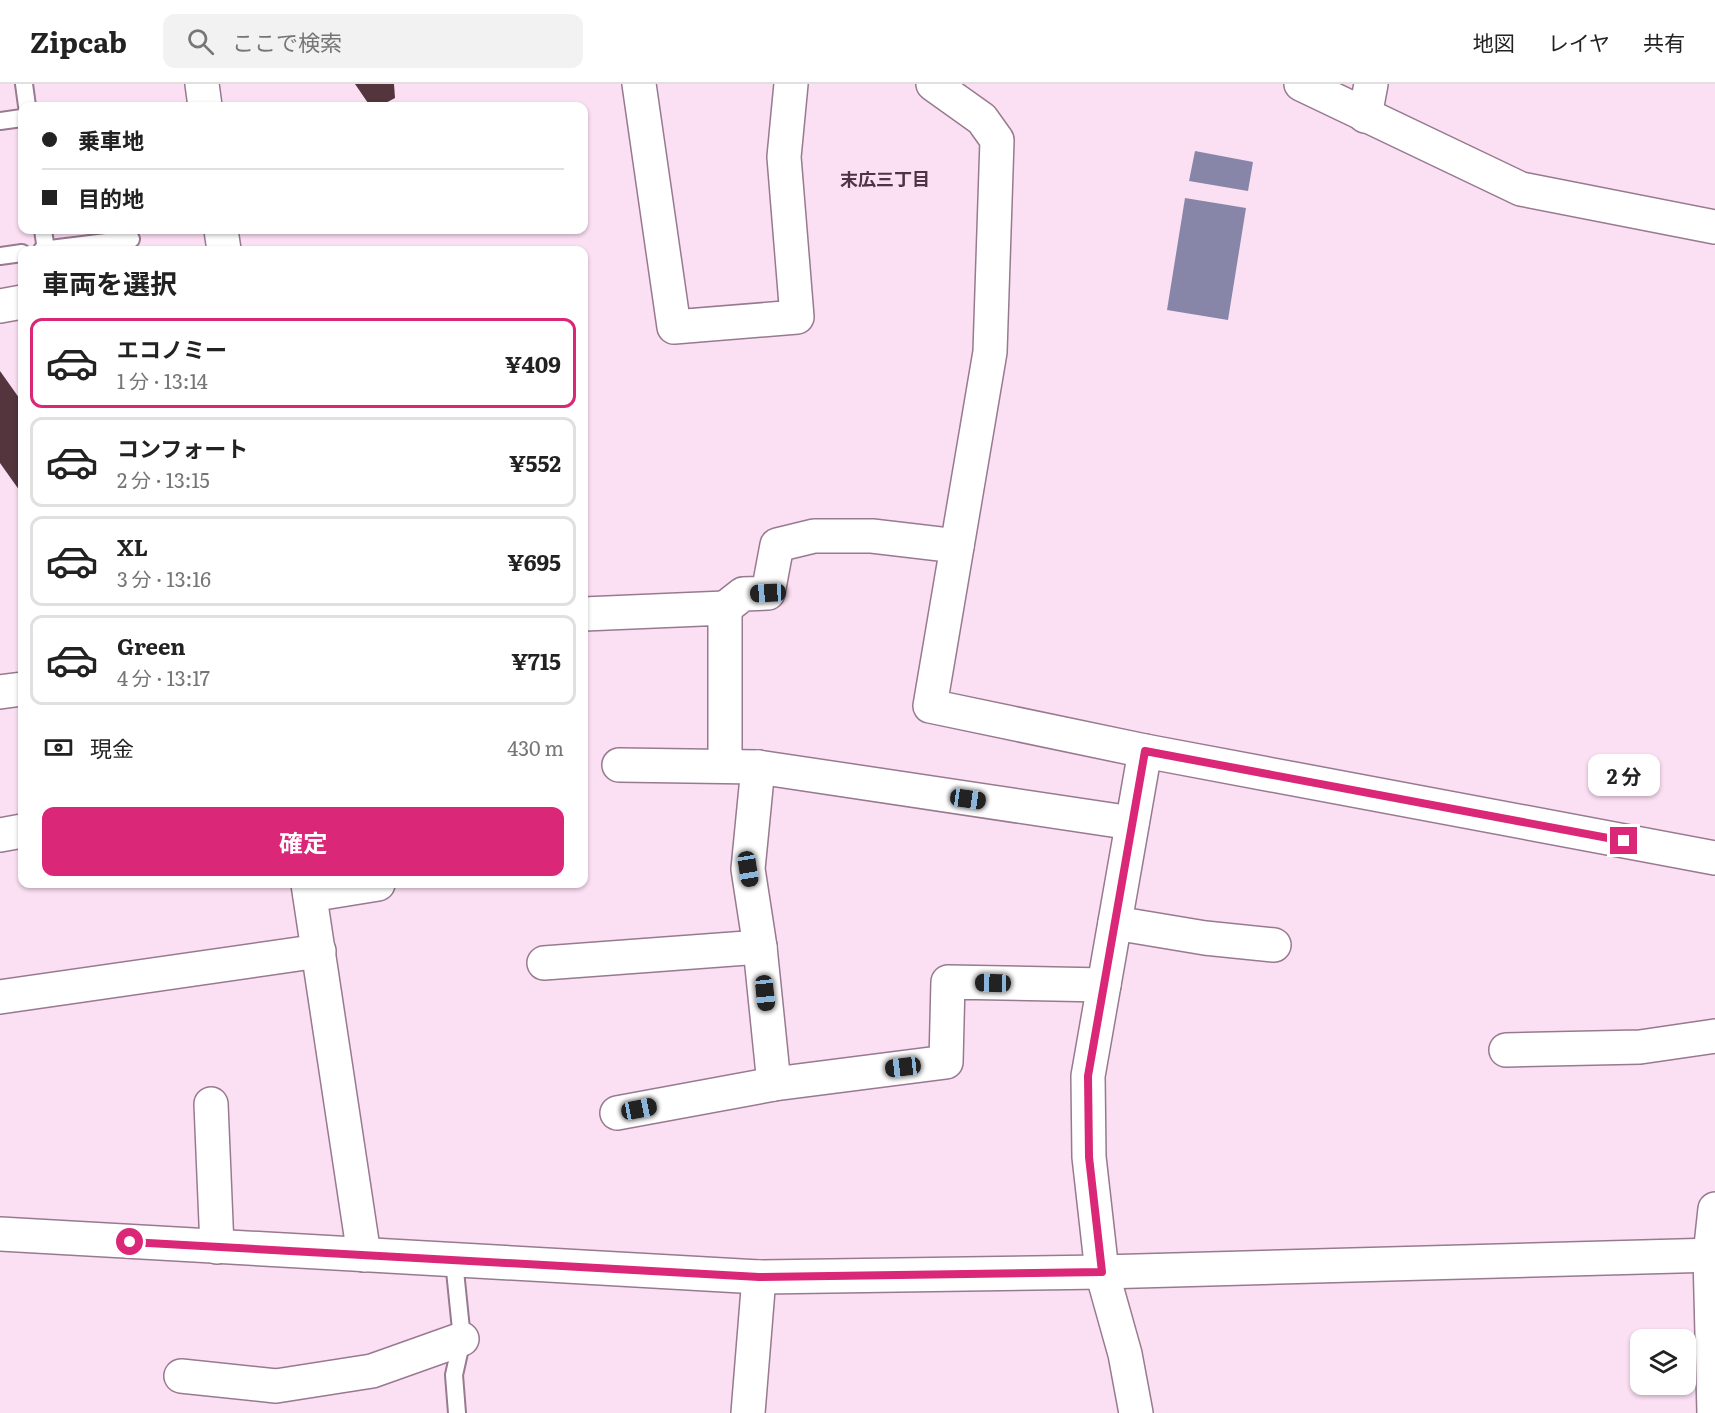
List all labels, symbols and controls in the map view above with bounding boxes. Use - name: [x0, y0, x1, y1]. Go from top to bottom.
- search box: [163, 14, 583, 68]
- text: Zipcab: [30, 20, 127, 62]
- icon: search: [184, 25, 217, 58]
- text: ここで検索: [232, 25, 342, 58]
- text: 地図: [1473, 26, 1515, 57]
- text: レイヤ: [1548, 26, 1610, 57]
- text: 共有: [1643, 26, 1685, 57]
- text: 乗車地: [78, 123, 144, 156]
- district label: 末広三丁目: [840, 165, 930, 192]
- text: 目的地: [78, 181, 144, 214]
- text: 車両を選択: [42, 262, 177, 302]
- text: エコノミー: [117, 332, 227, 365]
- icon: car: [45, 336, 99, 390]
- text: ¥409: [505, 347, 561, 380]
- text: 1 分 · 13:14: [117, 365, 208, 395]
- text: コンフォート: [117, 431, 248, 464]
- icon: car: [45, 435, 99, 489]
- text: ¥552: [509, 446, 561, 479]
- text: 2 分 · 13:15: [117, 464, 210, 494]
- text: XL: [117, 530, 148, 563]
- icon: car: [45, 534, 99, 588]
- text: ¥695: [507, 545, 561, 578]
- text: 3 分 · 13:16: [117, 563, 211, 593]
- car: [750, 583, 786, 603]
- text: Green: [117, 629, 186, 662]
- icon: car: [45, 633, 99, 687]
- text: ¥715: [511, 644, 561, 677]
- text: 4 分 · 13:17: [117, 662, 210, 692]
- icon: cash: [42, 731, 75, 764]
- text: 現金: [90, 731, 134, 764]
- text: 430 m: [507, 732, 564, 762]
- callout: 2 分: [1588, 754, 1660, 796]
- text: 2 分: [1607, 760, 1641, 790]
- car: [949, 788, 987, 810]
- button: 確定: [42, 807, 564, 876]
- route end: [1610, 827, 1637, 854]
- car: [736, 850, 760, 888]
- car: [754, 974, 776, 1012]
- car: [975, 974, 1011, 992]
- car: [884, 1056, 922, 1078]
- car: [620, 1097, 658, 1121]
- route start: [116, 1228, 143, 1255]
- map controls: [1630, 1329, 1696, 1395]
- button: layers: [1630, 1329, 1696, 1395]

